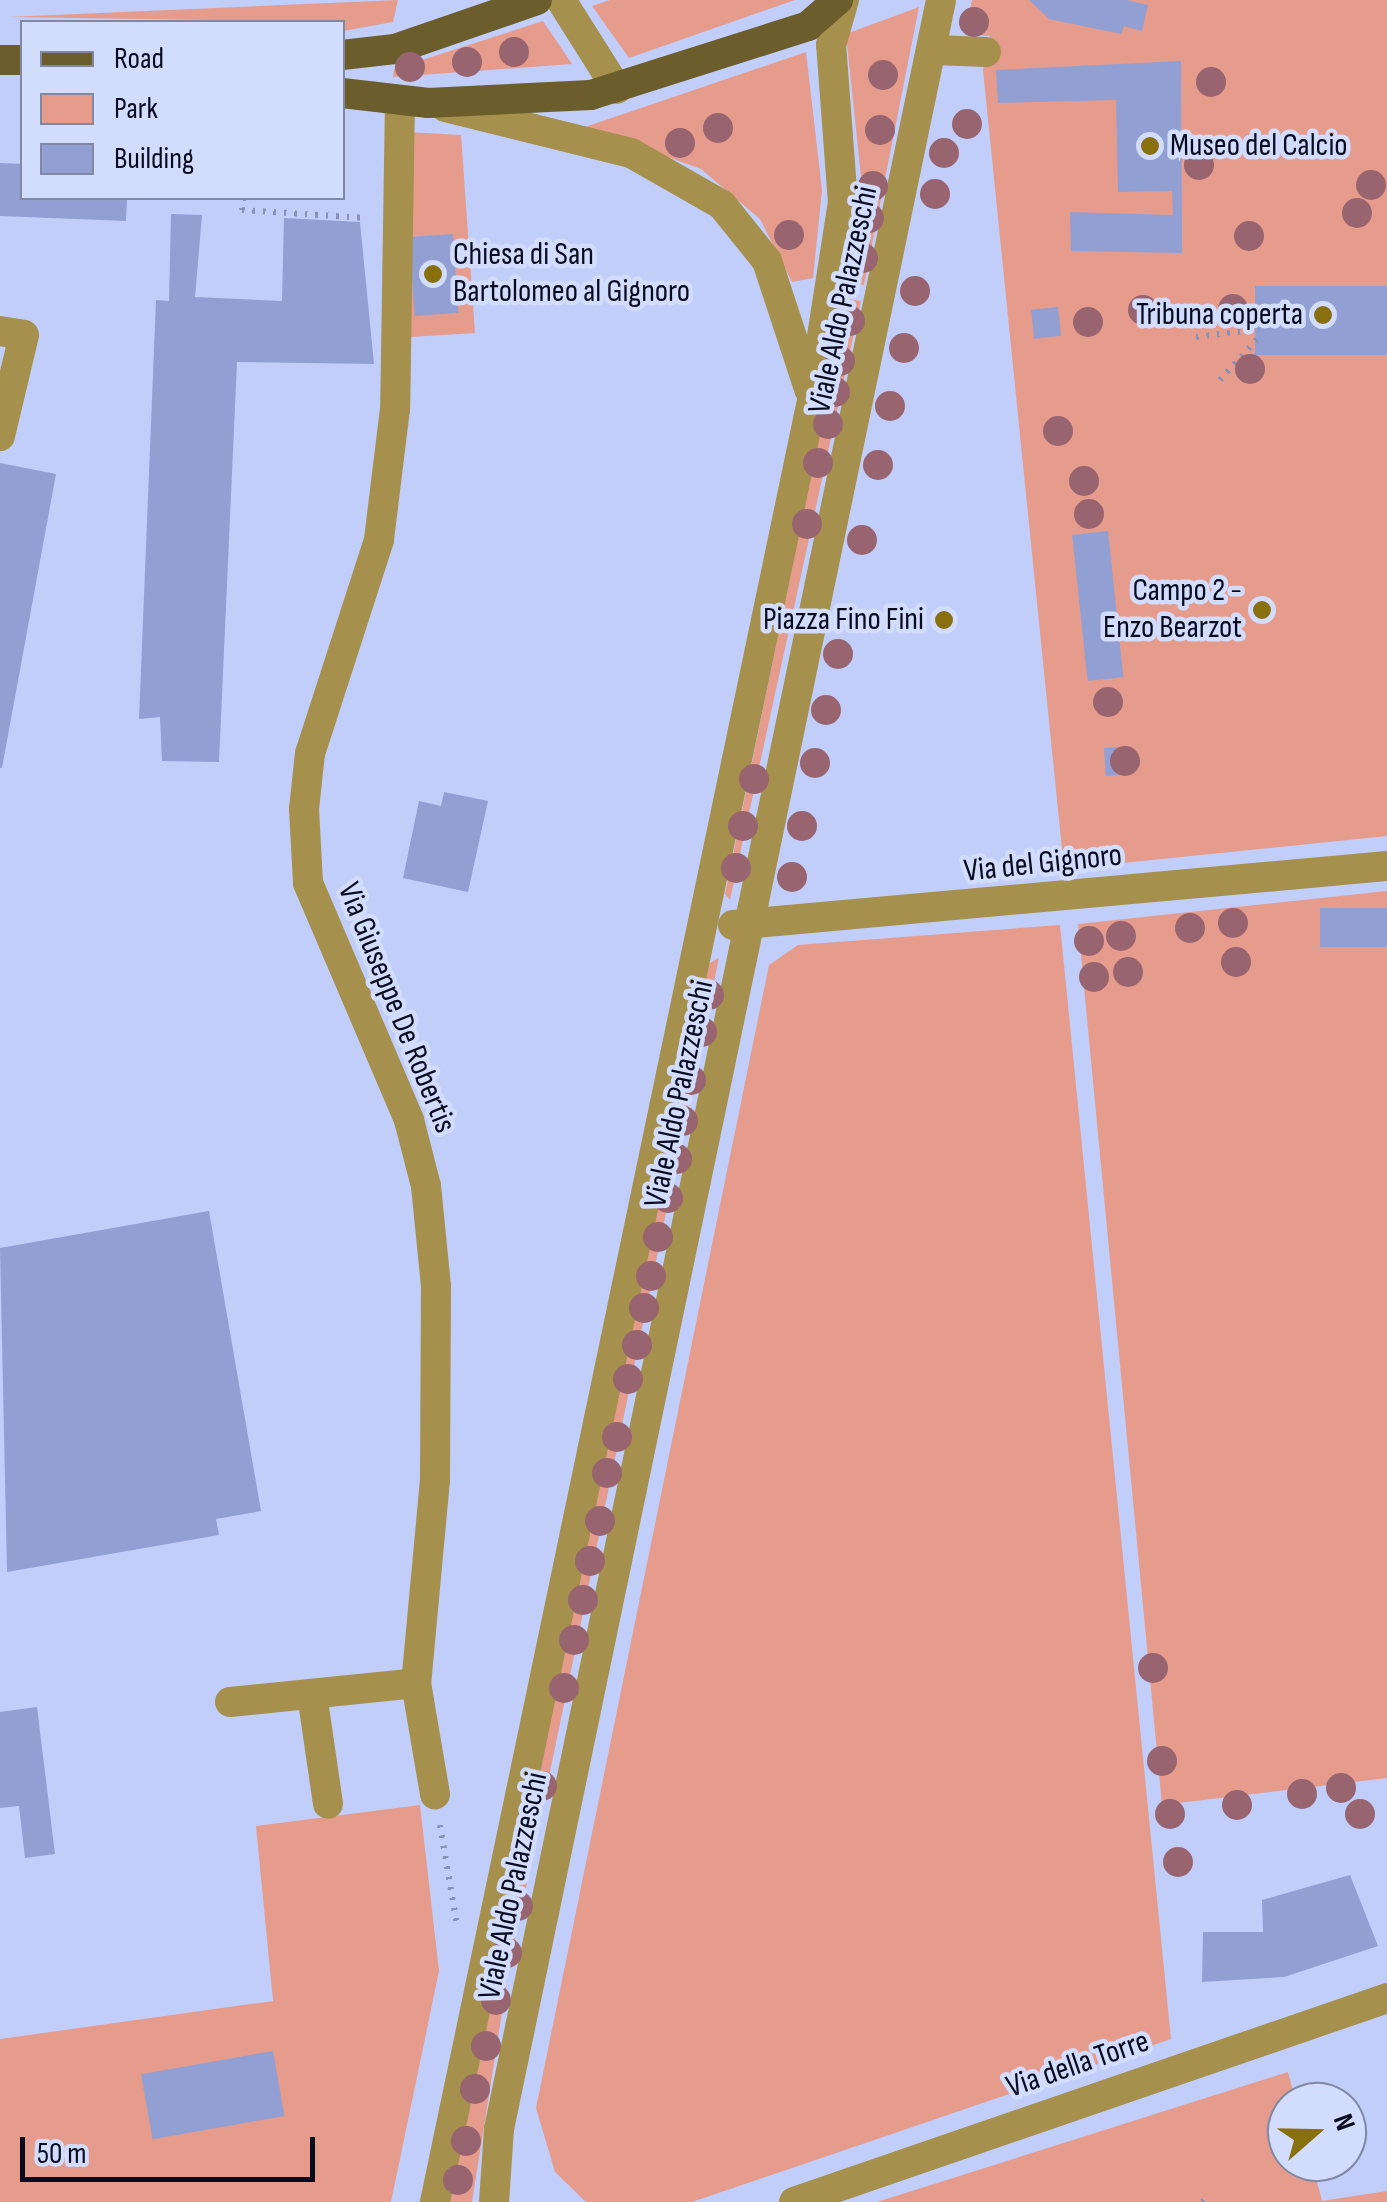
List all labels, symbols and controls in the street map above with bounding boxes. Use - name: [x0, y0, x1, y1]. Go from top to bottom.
- legend: [20, 20, 345, 200]
- text: Road: [114, 41, 164, 77]
- text: Park: [114, 91, 158, 127]
- place label: Museo del Calcio: [1170, 127, 1348, 165]
- marker: Museo del Calcio: [1139, 135, 1161, 157]
- text: Building: [114, 141, 194, 177]
- street label: Viale Aldo Palazzeschi: [801, 183, 887, 417]
- place label: Chiesa di San Bartolomeo al Gignoro: [453, 237, 690, 312]
- marker: Chiesa di San Bartolomeo al Gignoro: [422, 263, 444, 285]
- place label: Tribuna coperta: [1136, 296, 1303, 334]
- marker: Tribuna coperta: [1312, 304, 1334, 326]
- place label: Campo 2 - Enzo Bearzot: [1103, 573, 1242, 648]
- marker: Campo 2 - Enzo Bearzot: [1251, 599, 1273, 621]
- place label: Piazza Fino Fini: [763, 601, 924, 639]
- marker: Piazza Fino Fini: [933, 609, 955, 631]
- street label: Via del Gignoro: [962, 837, 1124, 891]
- street label: Via Giuseppe De Robertis: [328, 877, 464, 1139]
- street label: Viale Aldo Palazzeschi: [637, 977, 723, 1211]
- street label: Viale Aldo Palazzeschi: [471, 1769, 557, 2003]
- street label: Via della Torre: [1002, 2023, 1154, 2107]
- north arrow: [1267, 2082, 1367, 2182]
- text: N: [1326, 2110, 1362, 2135]
- scale bar: [25, 2117, 320, 2179]
- text: 50 m: [37, 2136, 86, 2172]

